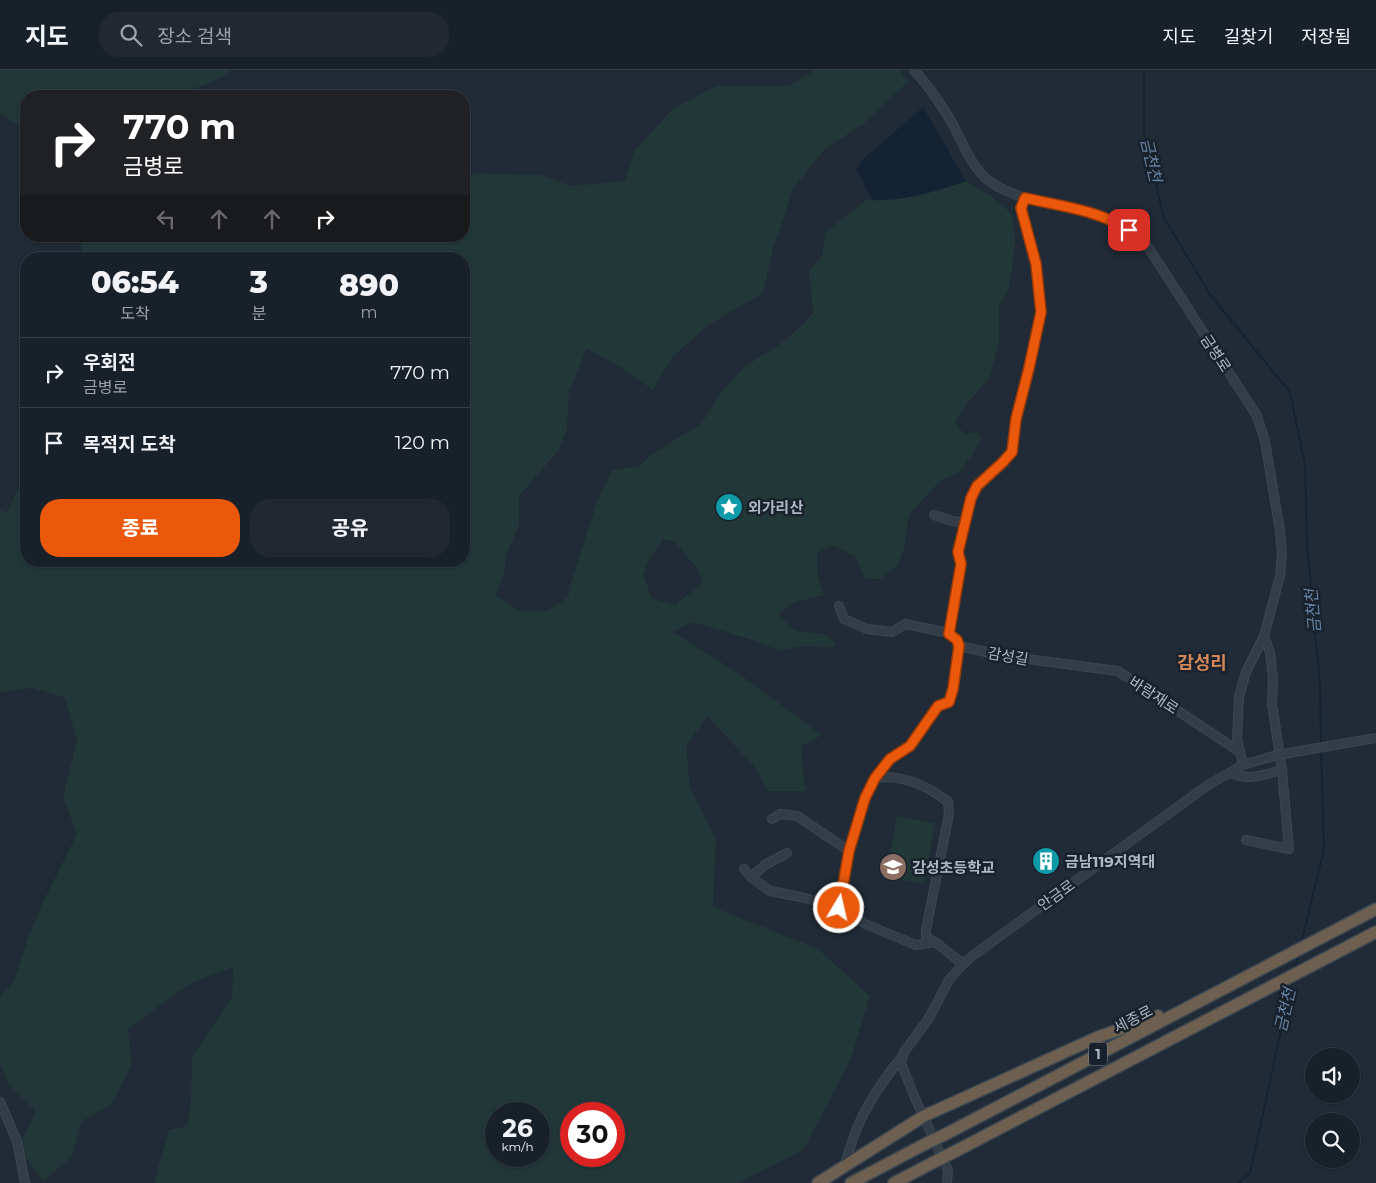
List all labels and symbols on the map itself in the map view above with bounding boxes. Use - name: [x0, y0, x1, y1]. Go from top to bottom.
- water label: 금천천: [1137, 136, 1166, 186]
- pin: [1108, 209, 1150, 251]
- street label: 금병로: [1197, 330, 1235, 376]
- place icon: 외가리산: [714, 492, 744, 522]
- place label: 외가리산: [748, 498, 803, 517]
- water label: 금천천: [1301, 586, 1324, 634]
- street label: 감성길: [986, 643, 1030, 669]
- district label: 감성리: [1177, 652, 1227, 674]
- street label: 바람재로: [1126, 672, 1182, 718]
- building icon: 금남119지역대: [1031, 846, 1061, 876]
- school or university icon: 감성초등학교: [878, 852, 908, 882]
- place label: 금남119지역대: [1065, 852, 1155, 871]
- place label: 감성초등학교: [912, 858, 995, 877]
- street label: 안금로: [1034, 875, 1078, 915]
- position arrow: [812, 881, 864, 933]
- water label: 금천천: [1271, 984, 1300, 1034]
- street label: 세종로: [1110, 1001, 1156, 1037]
- road number: 1: [1089, 1042, 1107, 1066]
- speed limit sign: 30: [560, 1102, 625, 1167]

